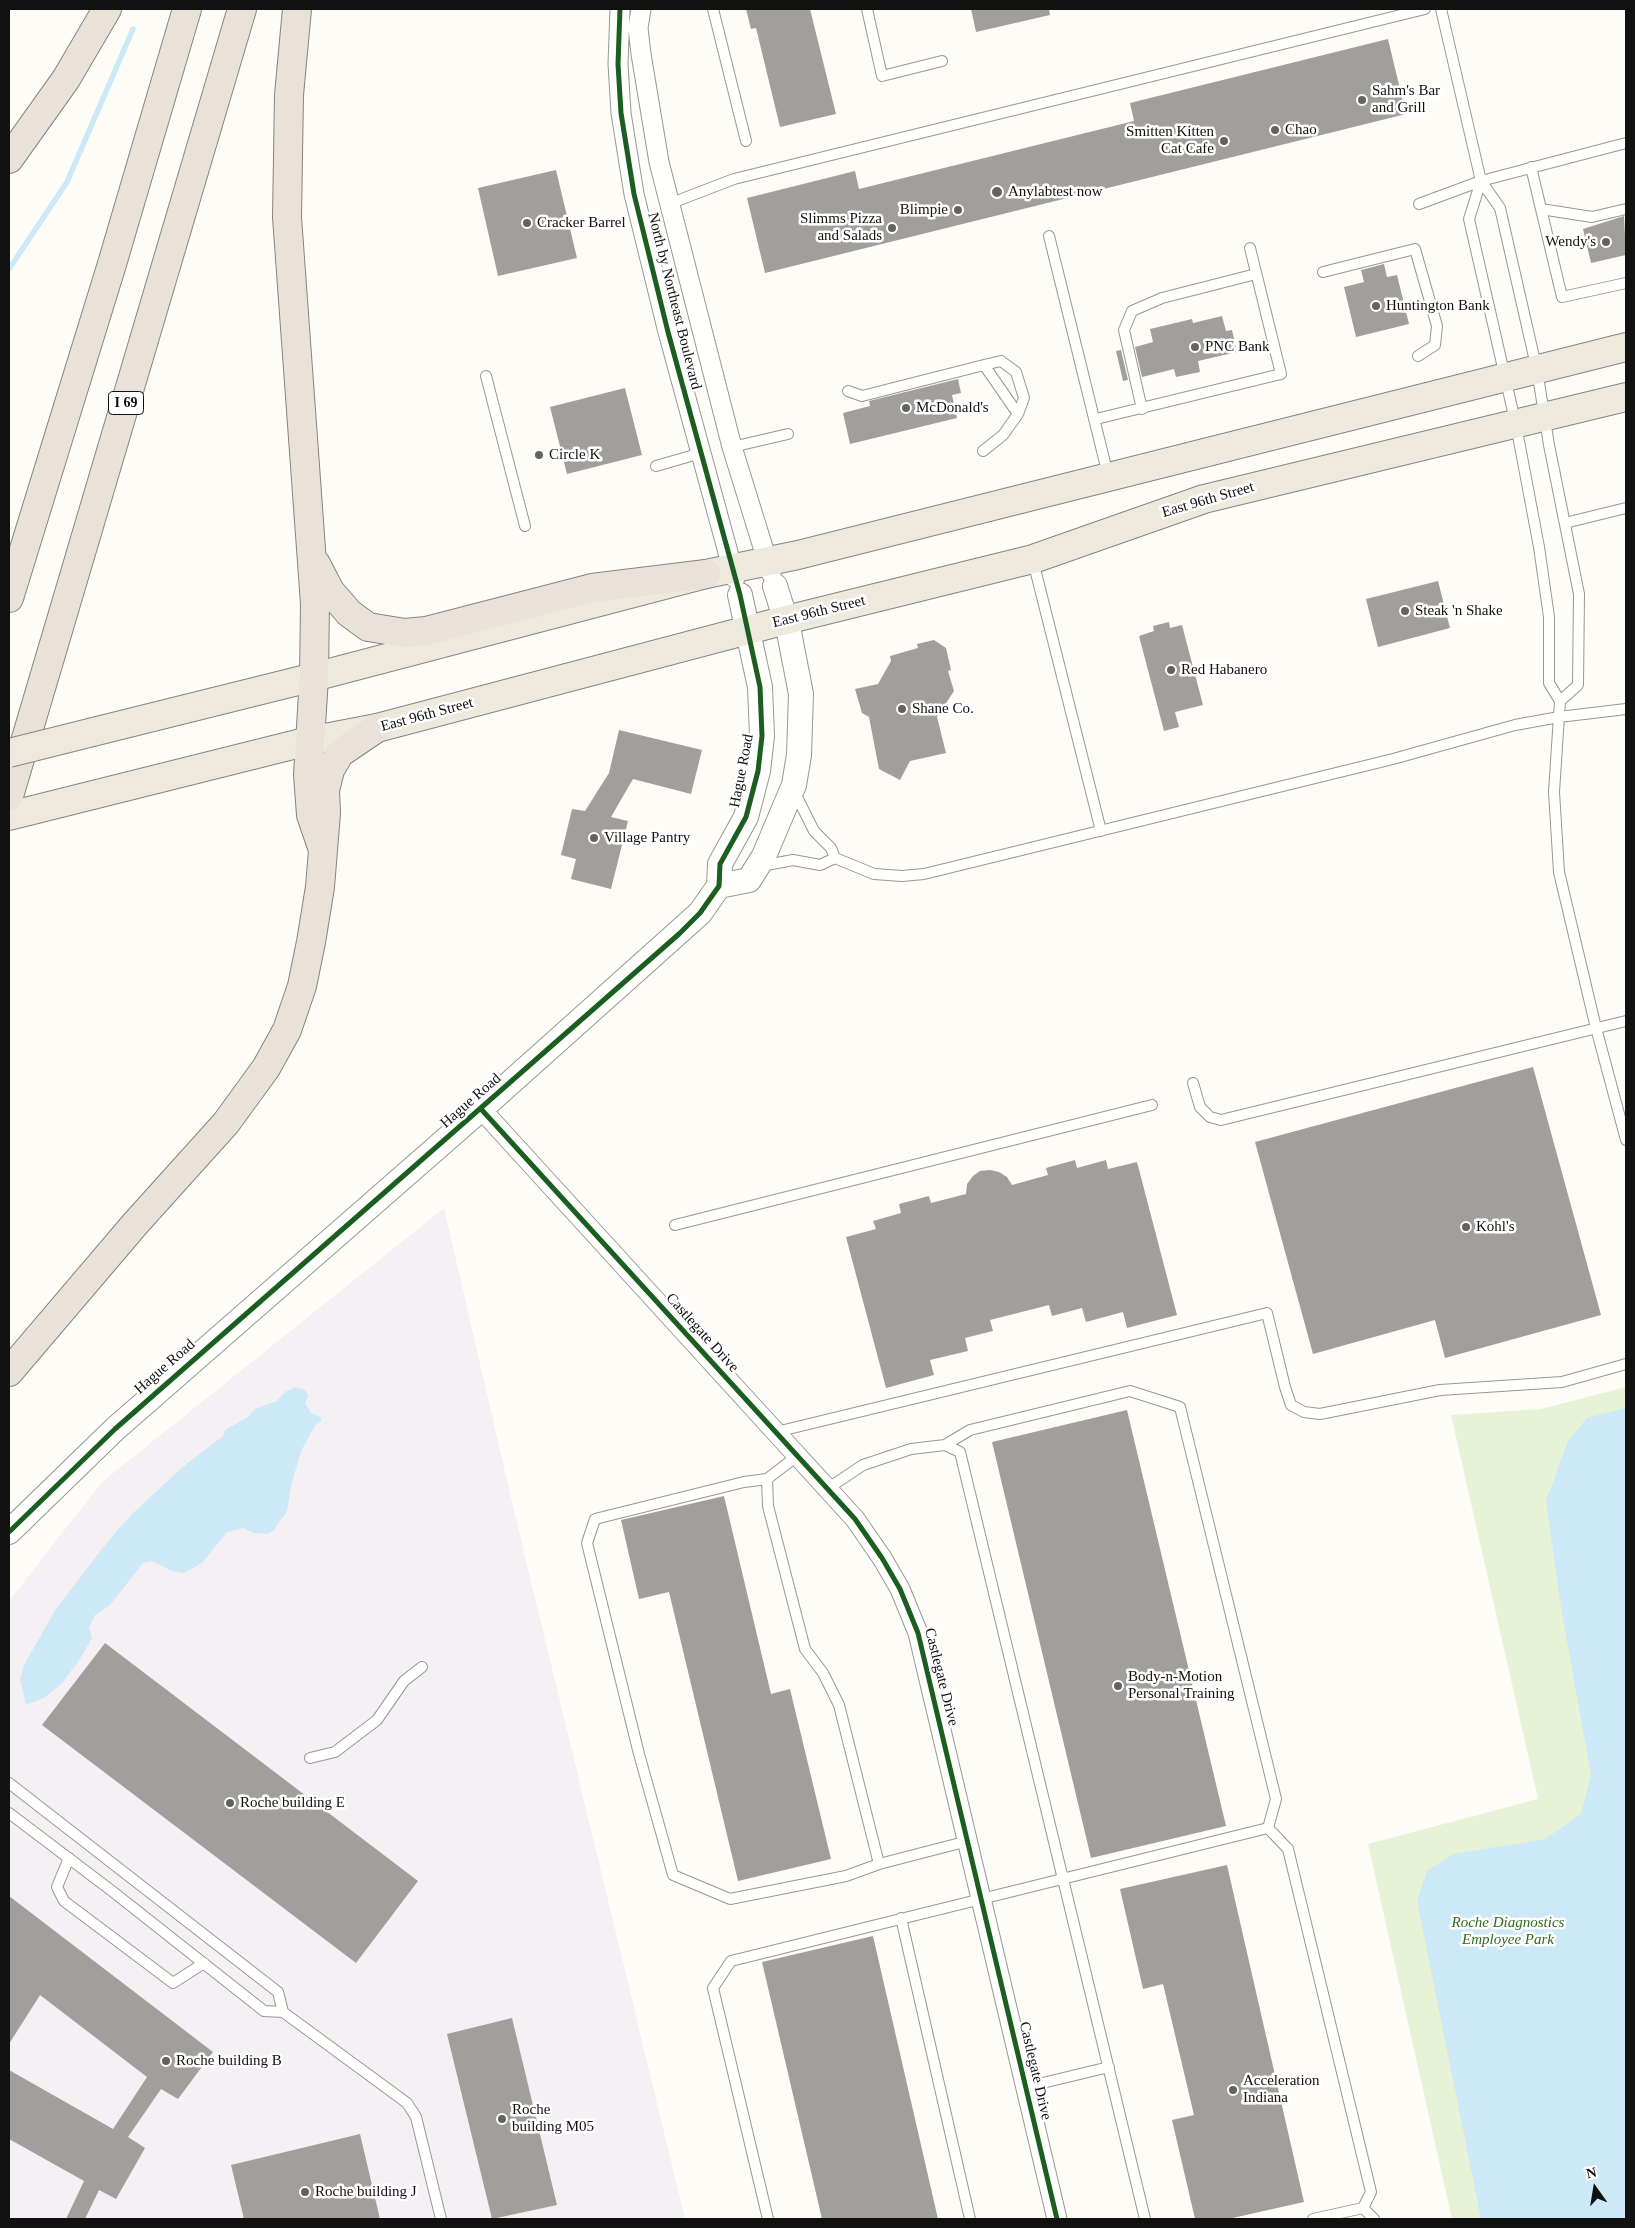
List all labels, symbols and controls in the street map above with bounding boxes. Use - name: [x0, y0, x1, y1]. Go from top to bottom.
- place label: Sahm's Bar and Grill: [1372, 82, 1440, 117]
- marker: Sahm's Bar and Grill: [1356, 94, 1368, 106]
- place label: Chao: [1285, 121, 1317, 139]
- place label: Smitten Kitten Cat Cafe: [1126, 123, 1214, 158]
- marker: Chao: [1269, 124, 1281, 136]
- marker: Smitten Kitten Cat Cafe: [1218, 135, 1230, 147]
- place label: Anylabtest now: [1008, 183, 1103, 201]
- marker: Anylabtest now: [990, 185, 1004, 199]
- place label: Blimpie: [900, 201, 948, 219]
- marker: Blimpie: [952, 204, 964, 216]
- place label: Slimms Pizza and Salads: [800, 210, 882, 245]
- street label: North by Northeast Boulevard: [643, 211, 705, 391]
- place label: Cracker Barrel: [537, 214, 626, 232]
- marker: Cracker Barrel: [521, 217, 533, 229]
- marker: Slimms Pizza and Salads: [886, 222, 898, 234]
- place label: Wendy's: [1545, 233, 1596, 251]
- marker: Wendy's: [1600, 236, 1612, 248]
- place label: Huntington Bank: [1386, 297, 1490, 315]
- marker: Huntington Bank: [1370, 300, 1382, 312]
- place label: PNC Bank: [1205, 338, 1270, 356]
- marker: PNC Bank: [1189, 341, 1201, 353]
- road number: I 69: [108, 392, 144, 414]
- place label: McDonald's: [916, 399, 989, 417]
- marker: McDonald's: [900, 402, 912, 414]
- place label: Circle K: [549, 446, 600, 464]
- marker: Circle K: [533, 449, 545, 461]
- street label: East 96th Street: [1160, 478, 1256, 522]
- street label: East 96th Street: [771, 592, 867, 632]
- place label: Steak 'n Shake: [1415, 602, 1503, 620]
- marker: Steak 'n Shake: [1399, 605, 1411, 617]
- place label: Red Habanero: [1181, 661, 1267, 679]
- marker: Red Habanero: [1165, 664, 1177, 676]
- street label: East 96th Street: [379, 694, 475, 736]
- place label: Shane Co.: [912, 700, 974, 718]
- marker: Shane Co.: [896, 703, 908, 715]
- street label: Hague Road: [726, 733, 758, 809]
- place label: Village Pantry: [604, 829, 690, 847]
- marker: Village Pantry: [588, 832, 600, 844]
- street label: Hague Road: [437, 1070, 505, 1132]
- place label: Kohl's: [1476, 1218, 1515, 1236]
- marker: Kohl's: [1460, 1221, 1472, 1233]
- street label: Castlegate Drive: [662, 1290, 742, 1376]
- street label: Hague Road: [131, 1336, 199, 1398]
- street label: Castlegate Drive: [920, 1626, 962, 1728]
- place label: Body-n-Motion Personal Training: [1128, 1668, 1235, 1703]
- marker: Body-n-Motion Personal Training: [1112, 1680, 1124, 1692]
- place label: Roche building E: [240, 1794, 345, 1812]
- marker: Roche building E: [224, 1797, 236, 1809]
- park label: Roche Diagnostics Employee Park: [1452, 1914, 1564, 1949]
- street label: Castlegate Drive: [1015, 2020, 1055, 2122]
- place label: Roche building B: [176, 2052, 282, 2070]
- marker: Roche building B: [160, 2055, 172, 2067]
- place label: Acceleration Indiana: [1243, 2072, 1320, 2107]
- marker: Acceleration Indiana: [1227, 2084, 1239, 2096]
- place label: Roche building M05: [512, 2101, 594, 2136]
- marker: Roche building M05: [496, 2113, 508, 2125]
- north arrow: [1570, 2163, 1620, 2213]
- text: N: [1585, 2164, 1598, 2181]
- place label: Roche building J: [315, 2183, 417, 2201]
- marker: Roche building J: [299, 2186, 311, 2198]

